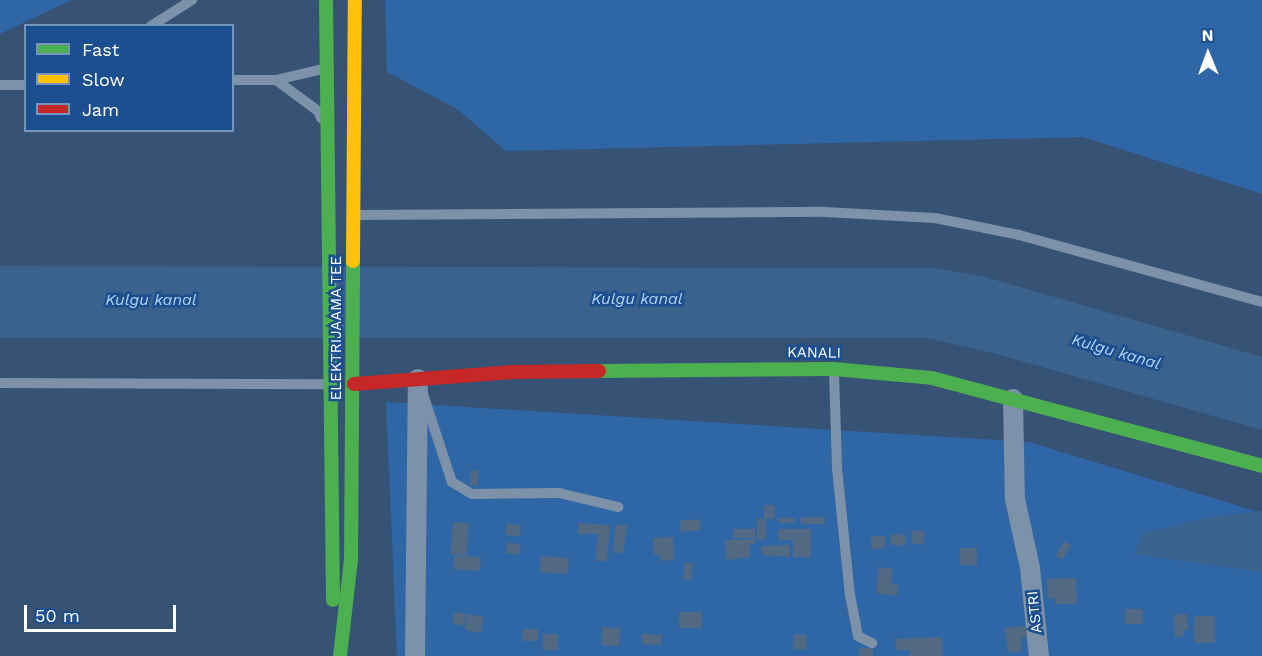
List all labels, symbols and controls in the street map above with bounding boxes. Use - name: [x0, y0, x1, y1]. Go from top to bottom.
- legend: [24, 24, 234, 132]
- north arrow: [1178, 24, 1238, 84]
- text: N: [1202, 26, 1214, 45]
- text: Fast: [82, 39, 119, 60]
- text: Slow: [82, 69, 125, 90]
- text: Jam: [82, 99, 119, 120]
- street label: ELEKTRIJAAMA TEE: [328, 255, 346, 401]
- water label: Kulgu kanal: [591, 289, 683, 309]
- water label: Kulgu kanal: [105, 290, 197, 310]
- water label: Kulgu kanal: [1069, 330, 1163, 374]
- street label: KANALI: [787, 344, 841, 362]
- street label: ASTRI: [1024, 590, 1046, 634]
- scale bar: [27, 593, 178, 631]
- text: 50 m: [35, 605, 80, 626]

